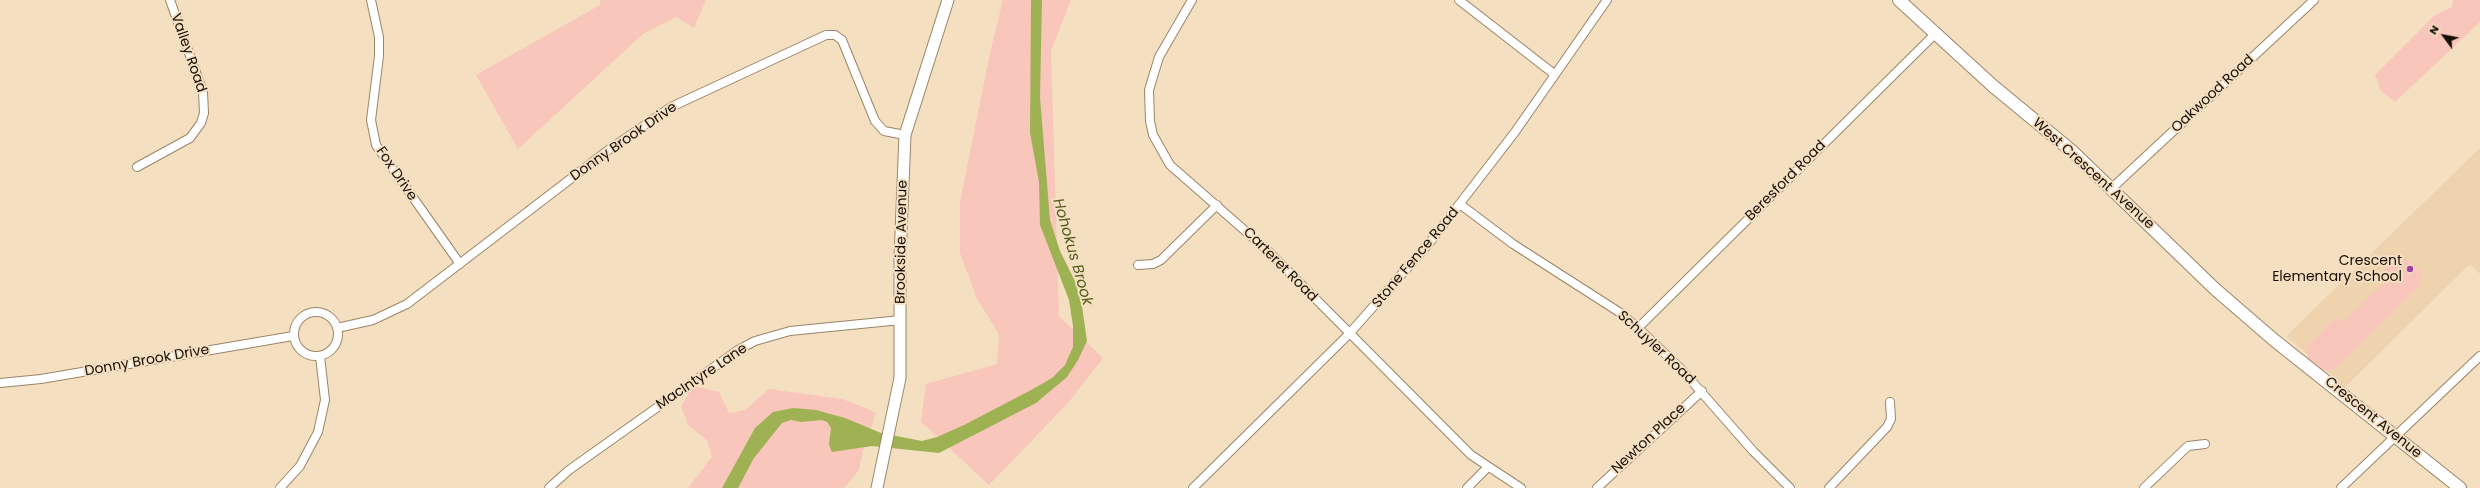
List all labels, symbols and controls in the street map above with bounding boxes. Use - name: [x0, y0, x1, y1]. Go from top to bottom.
- street label: Valley Road: [167, 11, 209, 95]
- north arrow: [2424, 16, 2464, 56]
- text: N: [2425, 22, 2443, 37]
- street label: Oakwood Road: [2168, 51, 2258, 137]
- street label: Donny Brook Drive: [568, 99, 680, 185]
- street label: West Crescent Avenue: [2029, 115, 2157, 233]
- street label: Beresford Road: [1742, 137, 1830, 225]
- street label: Fox Drive: [372, 144, 420, 204]
- street label: Brookside Avenue: [893, 180, 911, 304]
- water label: Hohokus Brook: [1048, 196, 1096, 308]
- street label: Stone Fence Road: [1369, 204, 1463, 312]
- street label: Carteret Road: [1239, 224, 1321, 306]
- place label: Crescent Elementary School: [2272, 253, 2402, 286]
- marker: Crescent Elementary School: [2405, 264, 2415, 274]
- street label: Schuyler Road: [1614, 308, 1698, 388]
- street label: MacIntyre Lane: [653, 340, 751, 414]
- street label: Donny Brook Drive: [83, 342, 211, 380]
- street label: Crescent Avenue: [2321, 374, 2425, 462]
- street label: Newton Place: [1609, 400, 1689, 478]

